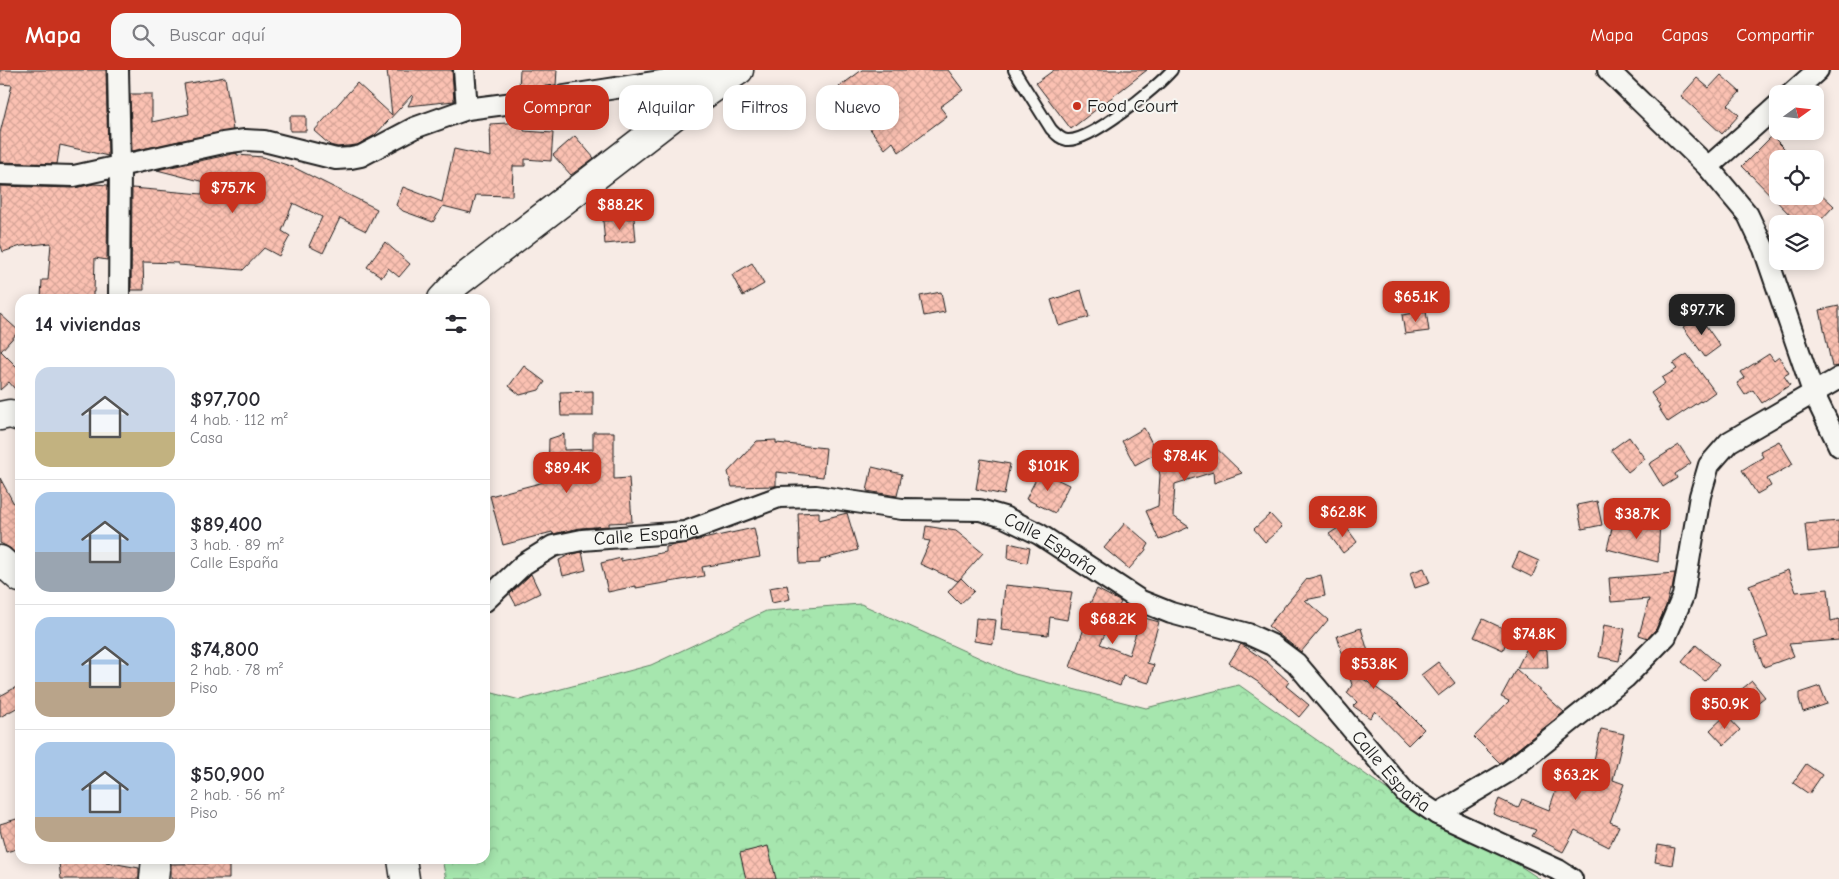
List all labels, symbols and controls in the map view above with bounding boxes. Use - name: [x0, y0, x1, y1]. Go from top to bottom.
- search box: [111, 13, 461, 58]
- text: Mapa: [25, 21, 81, 49]
- icon: search: [129, 21, 157, 49]
- text: Buscar aquí: [169, 24, 265, 46]
- text: Mapa: [1590, 25, 1633, 46]
- text: Capas: [1661, 25, 1708, 46]
- text: Compartir: [1736, 25, 1814, 46]
- chip: Comprar: [505, 85, 609, 130]
- chip: Alquilar: [619, 85, 713, 130]
- chip: Filtros: [723, 85, 806, 130]
- chip: Nuevo: [816, 85, 899, 130]
- north arrow: [1769, 85, 1824, 140]
- map controls: [1769, 85, 1824, 270]
- place label: Food Court: [1087, 95, 1178, 117]
- marker: Food Court: [1071, 100, 1083, 112]
- button: locate: [1769, 150, 1824, 205]
- pin: $75.7K: [192, 172, 274, 214]
- text: $75.7K: [211, 179, 255, 197]
- pin: $88.2K: [579, 189, 661, 231]
- text: $88.2K: [597, 196, 643, 214]
- button: layers: [1769, 215, 1824, 270]
- pin: $65.1K: [1375, 280, 1457, 323]
- text: $65.1K: [1394, 288, 1438, 306]
- pin: $97.7K: [1661, 294, 1743, 336]
- text: $97.7K: [1680, 301, 1724, 319]
- icon: filters: [442, 310, 470, 338]
- text: 14 viviendas: [35, 312, 141, 336]
- icon: home: [75, 387, 135, 447]
- text: $97,700: [190, 387, 261, 411]
- text: 4 hab. · 112 m²: [190, 411, 288, 429]
- text: Casa: [190, 429, 223, 447]
- pin: $78.4K: [1144, 440, 1226, 482]
- text: $78.4K: [1163, 447, 1207, 465]
- pin: $101K: [1013, 450, 1083, 492]
- pin: $89.4K: [526, 452, 608, 494]
- text: $101K: [1028, 457, 1068, 475]
- text: $89.4K: [544, 459, 590, 477]
- pin: $62.8K: [1302, 496, 1384, 538]
- pin: $38.7K: [1596, 498, 1678, 540]
- text: $62.8K: [1320, 503, 1366, 521]
- text: $38.7K: [1615, 505, 1659, 523]
- street label: Calle España: [1000, 508, 1102, 580]
- icon: home: [75, 512, 135, 572]
- text: $89,400: [190, 512, 262, 536]
- street label: Calle España: [593, 517, 702, 550]
- text: 3 hab. · 89 m²: [190, 536, 284, 554]
- text: Calle España: [190, 554, 279, 572]
- pin: $68.2K: [1072, 602, 1154, 645]
- text: $68.2K: [1090, 610, 1136, 628]
- pin: $74.8K: [1493, 618, 1575, 660]
- text: $74.8K: [1512, 625, 1556, 643]
- icon: home: [75, 637, 135, 697]
- text: $74,800: [190, 637, 259, 661]
- pin: $53.8K: [1333, 648, 1415, 690]
- text: $53.8K: [1351, 655, 1397, 673]
- text: 2 hab. · 78 m²: [190, 661, 283, 679]
- text: Piso: [190, 679, 218, 697]
- pin: $50.9K: [1684, 688, 1766, 730]
- text: $50.9K: [1701, 695, 1749, 713]
- street label: Calle España: [1347, 726, 1434, 817]
- pin: $63.2K: [1535, 758, 1617, 801]
- icon: home: [75, 762, 135, 822]
- text: $50,900: [190, 762, 265, 786]
- text: $63.2K: [1553, 766, 1599, 784]
- text: 2 hab. · 56 m²: [190, 786, 285, 804]
- text: Piso: [190, 804, 218, 822]

